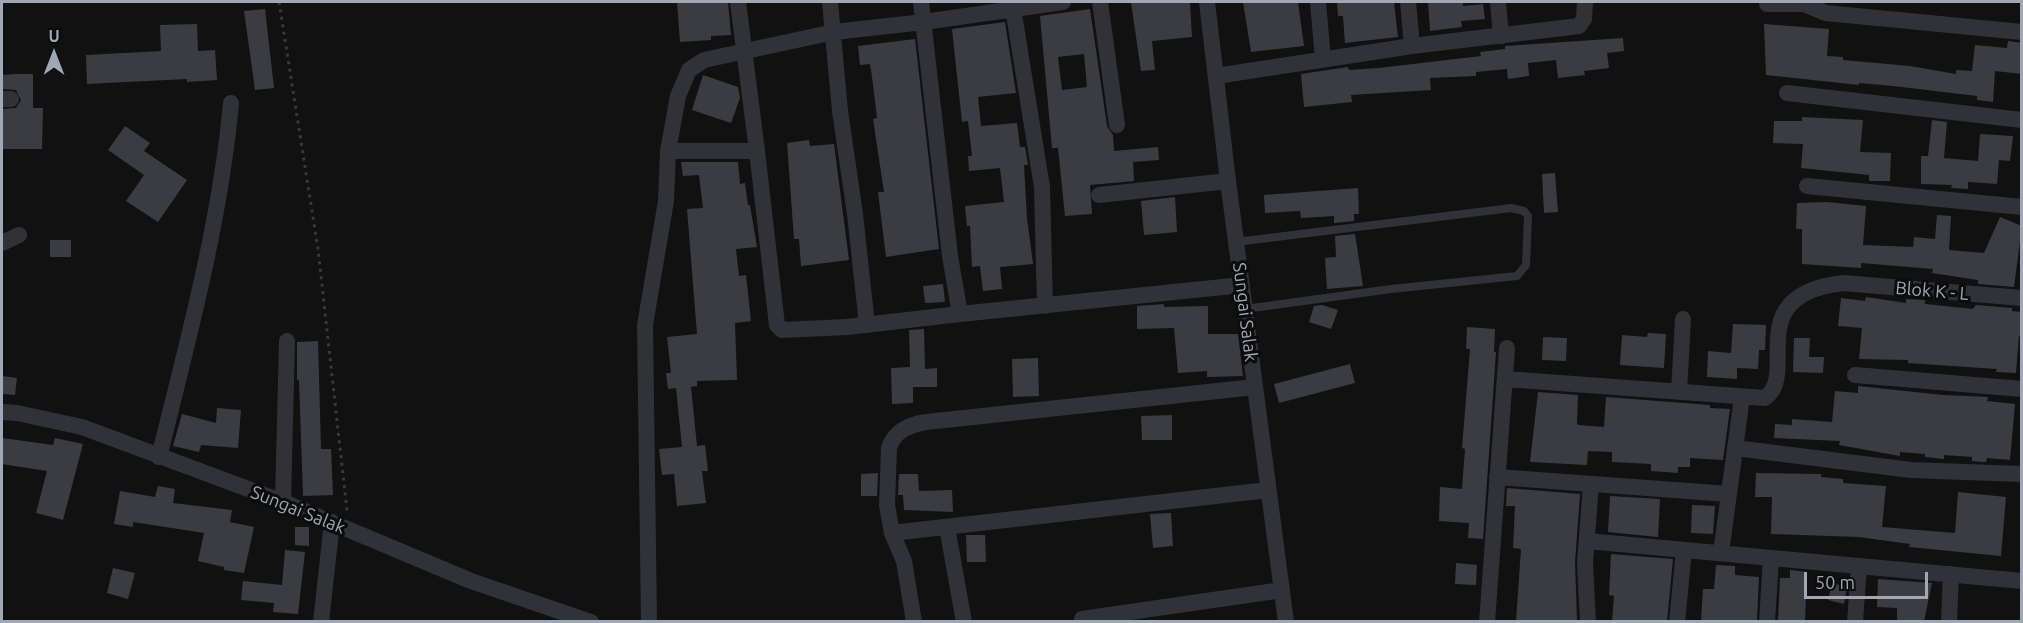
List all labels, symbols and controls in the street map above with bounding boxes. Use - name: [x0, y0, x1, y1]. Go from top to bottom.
- north arrow: [24, 24, 84, 84]
- text: U: [48, 27, 60, 45]
- street label: Sungai Salak: [1228, 261, 1262, 363]
- street label: Blok K - L: [1894, 277, 1970, 305]
- street label: Sungai Salak: [248, 481, 348, 539]
- scale bar: [1807, 560, 1932, 598]
- text: 50 m: [1815, 572, 1855, 592]

